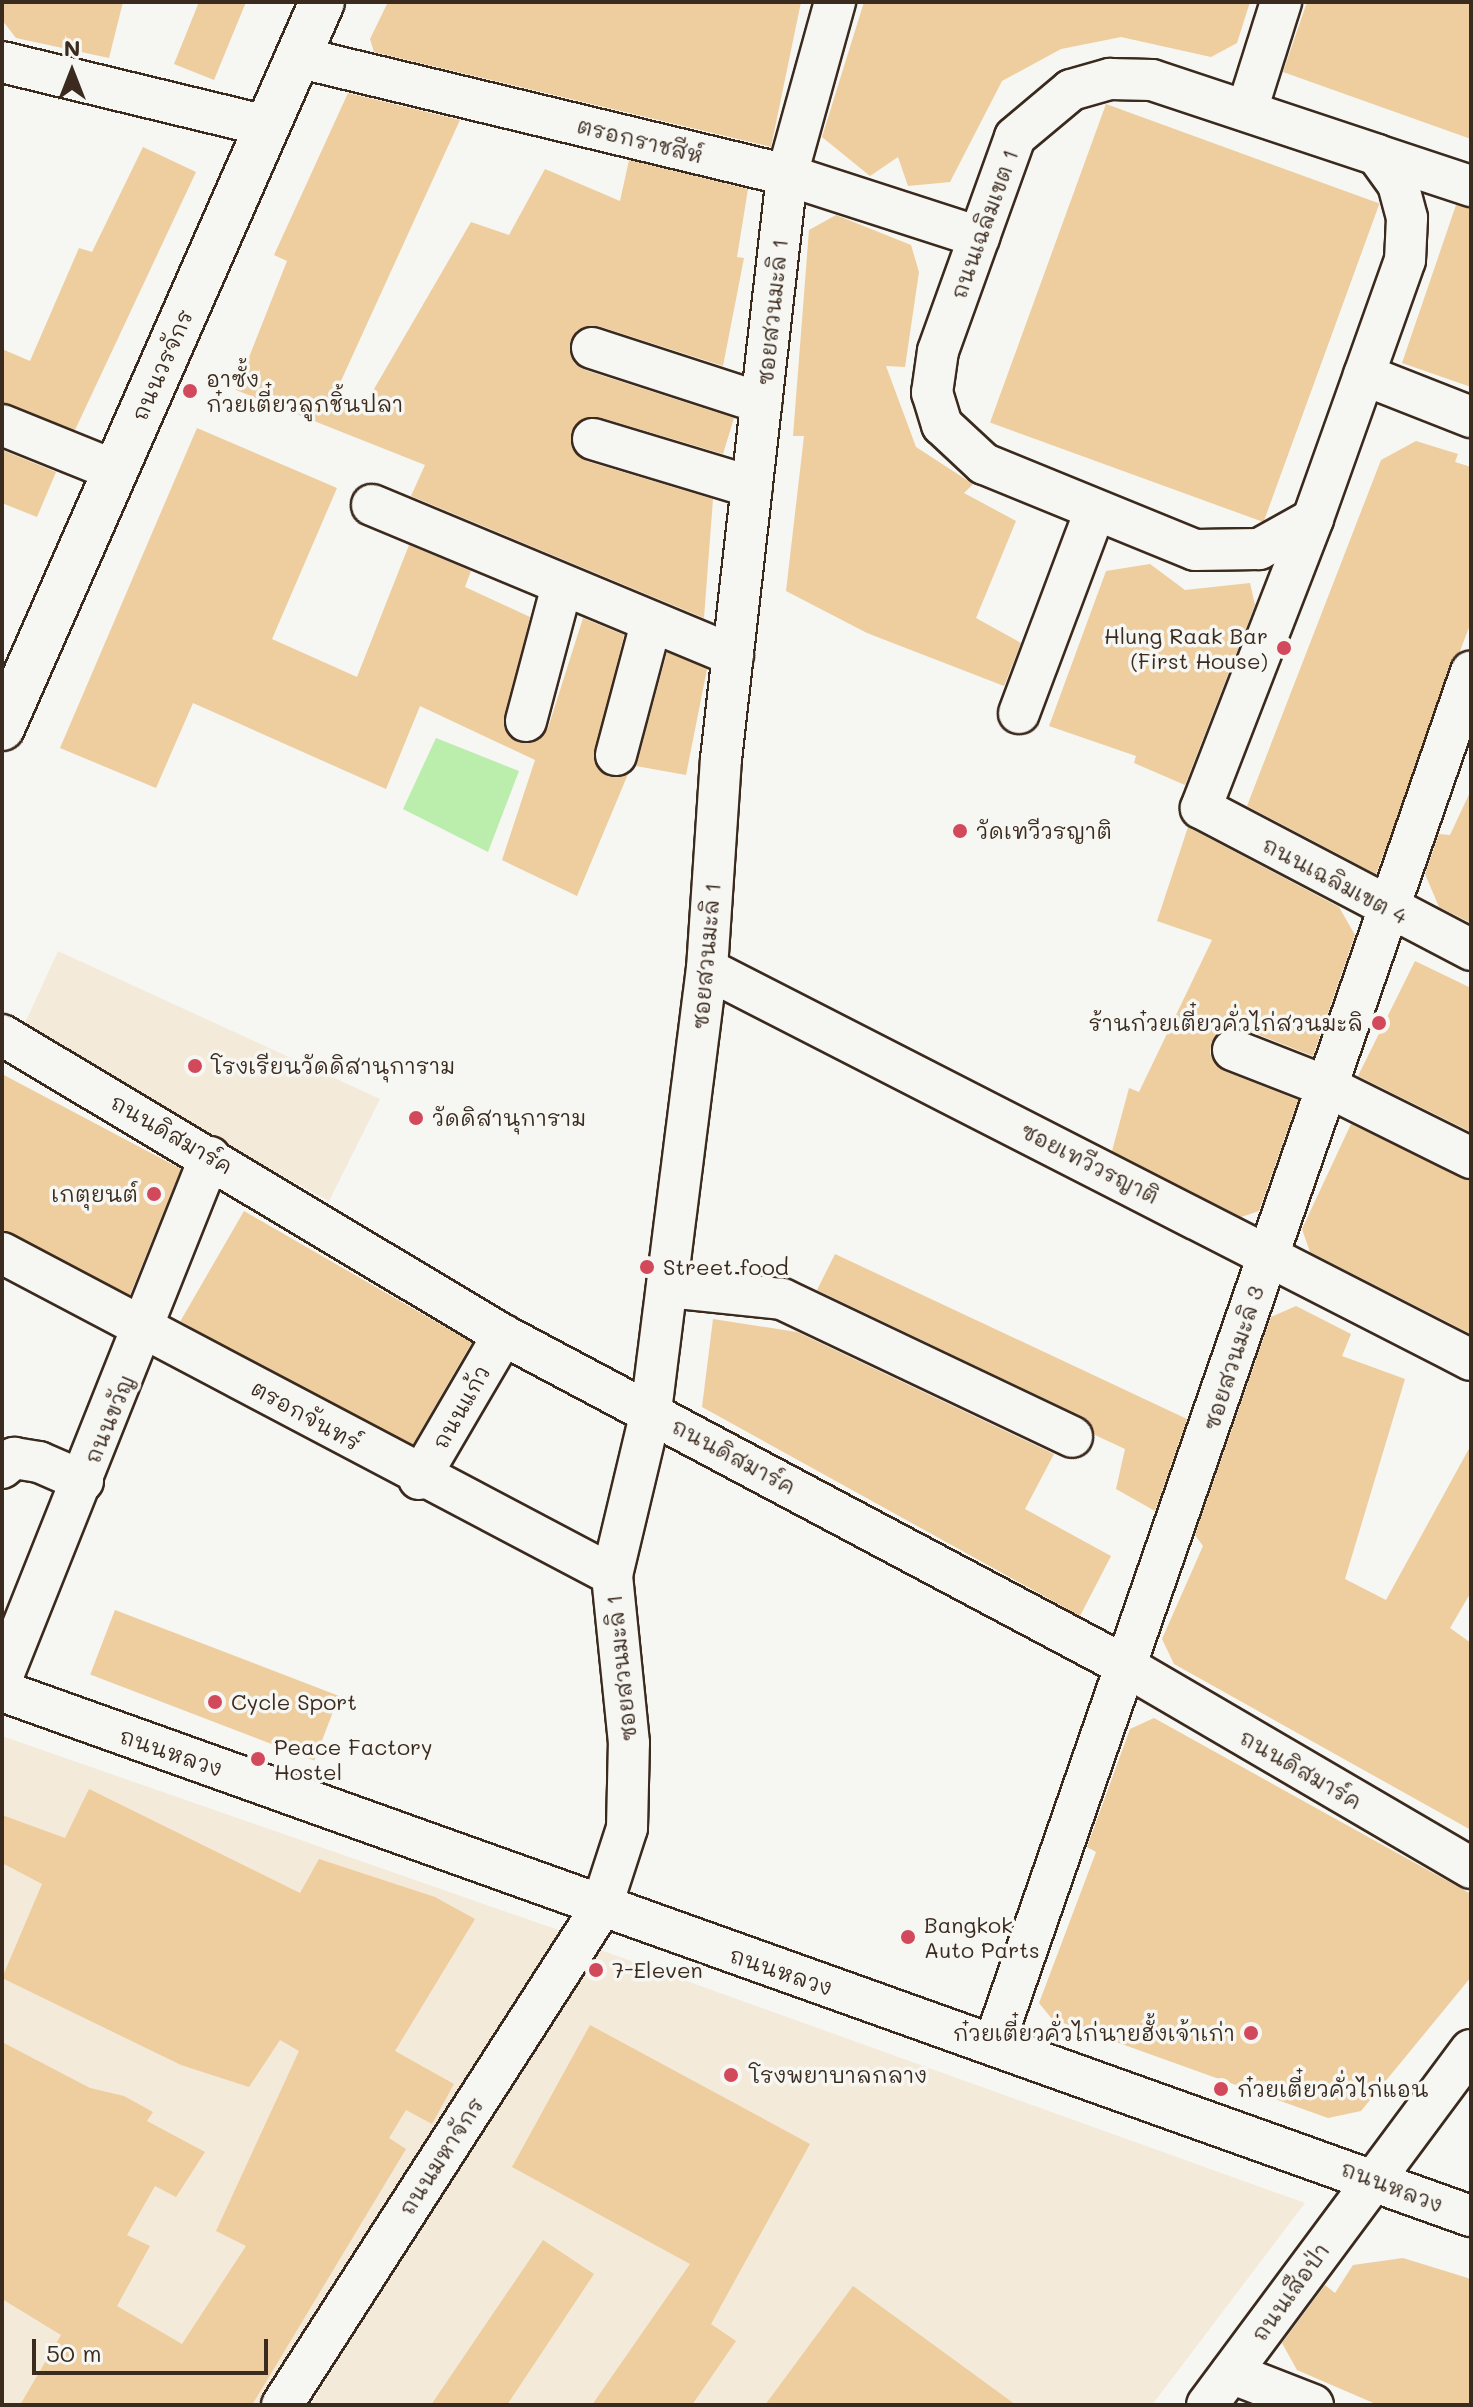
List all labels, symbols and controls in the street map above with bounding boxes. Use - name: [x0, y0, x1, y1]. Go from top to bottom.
- north arrow: [32, 32, 112, 112]
- text: N: [64, 33, 80, 62]
- street label: ตรอกราชสีห์: [574, 112, 706, 168]
- street label: ถนนเฉลิมเขต 1: [945, 146, 1023, 302]
- street label: ซอยสวนมะลิ 1: [751, 237, 793, 387]
- street label: ถนนวรจักร: [126, 305, 198, 425]
- place label: อาซั้ง ก๋วยเตี๋ยวลูกชิ้นปลา: [206, 365, 403, 416]
- marker: อาซั้ง ก๋วยเตี๋ยวลูกชิ้นปลา: [181, 382, 199, 400]
- place label: Hlung Raak Bar (First House): [1104, 622, 1268, 674]
- marker: Hlung Raak Bar (First House): [1275, 639, 1293, 657]
- place label: วัดเทวีวรญาติ: [976, 818, 1112, 844]
- marker: วัดเทวีวรญาติ: [951, 822, 969, 840]
- street label: ถนนเฉลิมเขต 4: [1258, 831, 1412, 929]
- street label: ซอยสวนมะลิ 1: [686, 882, 726, 1030]
- place label: ร้านก๋วยเตี๋ยวคั่วไก่สวนมะลิ: [1089, 1010, 1363, 1036]
- marker: ร้านก๋วยเตี๋ยวคั่วไก่สวนมะลิ: [1370, 1014, 1388, 1032]
- place label: โรงเรียนวัดดิสานุการาม: [211, 1053, 455, 1079]
- marker: โรงเรียนวัดดิสานุการาม: [186, 1057, 204, 1075]
- street label: ถนนดิสมาร์ค: [106, 1088, 238, 1180]
- place label: วัดดิสานุการาม: [432, 1105, 586, 1131]
- marker: วัดดิสานุการาม: [407, 1109, 425, 1127]
- street label: ซอยเทวีวรญาติ: [1017, 1117, 1163, 1209]
- place label: เกตุยนต์: [51, 1181, 138, 1207]
- marker: เกตุยนต์: [145, 1185, 163, 1203]
- place label: Street food: [663, 1254, 789, 1280]
- marker: Street food: [638, 1258, 656, 1276]
- street label: ซอยสวนมะลิ 3: [1197, 1283, 1269, 1433]
- street label: ถนนแก้ว: [427, 1361, 495, 1453]
- street label: ถนนขวัญ: [79, 1371, 139, 1467]
- street label: ตรอกจันทร์: [247, 1374, 365, 1456]
- street label: ถนนดิสมาร์ค: [667, 1412, 801, 1500]
- street label: ซอยสวนมะลิ 1: [600, 1593, 642, 1743]
- place label: Cycle Sport: [231, 1689, 357, 1715]
- marker: Cycle Sport: [206, 1693, 224, 1711]
- street label: ถนนหลวง: [116, 1722, 226, 1782]
- street label: ถนนดิสมาร์ค: [1235, 1723, 1367, 1815]
- place label: Peace Factory Hostel: [274, 1733, 433, 1784]
- marker: Peace Factory Hostel: [249, 1750, 267, 1768]
- place label: Bangkok Auto Parts: [924, 1911, 1040, 1962]
- marker: Bangkok Auto Parts: [899, 1928, 917, 1946]
- street label: ถนนหลวง: [726, 1941, 836, 2001]
- place label: 7-Eleven: [612, 1957, 703, 1983]
- marker: 7-Eleven: [587, 1961, 605, 1979]
- place label: ก๋วยเตี๋ยวคั่วไก่นายฮั้งเจ้าเก่า: [953, 2020, 1235, 2046]
- marker: ก๋วยเตี๋ยวคั่วไก่นายฮั้งเจ้าเก่า: [1242, 2024, 1260, 2042]
- place label: โรงพยาบาลกลาง: [749, 2062, 927, 2088]
- marker: โรงพยาบาลกลาง: [720, 2064, 742, 2086]
- place label: ก๋วยเตี๋ยวคั่วไก่แอน: [1237, 2076, 1428, 2102]
- marker: ก๋วยเตี๋ยวคั่วไก่แอน: [1212, 2080, 1230, 2098]
- street label: ถนนมหาจักร: [393, 2092, 489, 2220]
- street label: ถนนหลวง: [1337, 2154, 1447, 2218]
- street label: ถนนเสือป่า: [1246, 2238, 1334, 2346]
- scale bar: [36, 2323, 272, 2373]
- text: 50 m: [46, 2337, 102, 2368]

